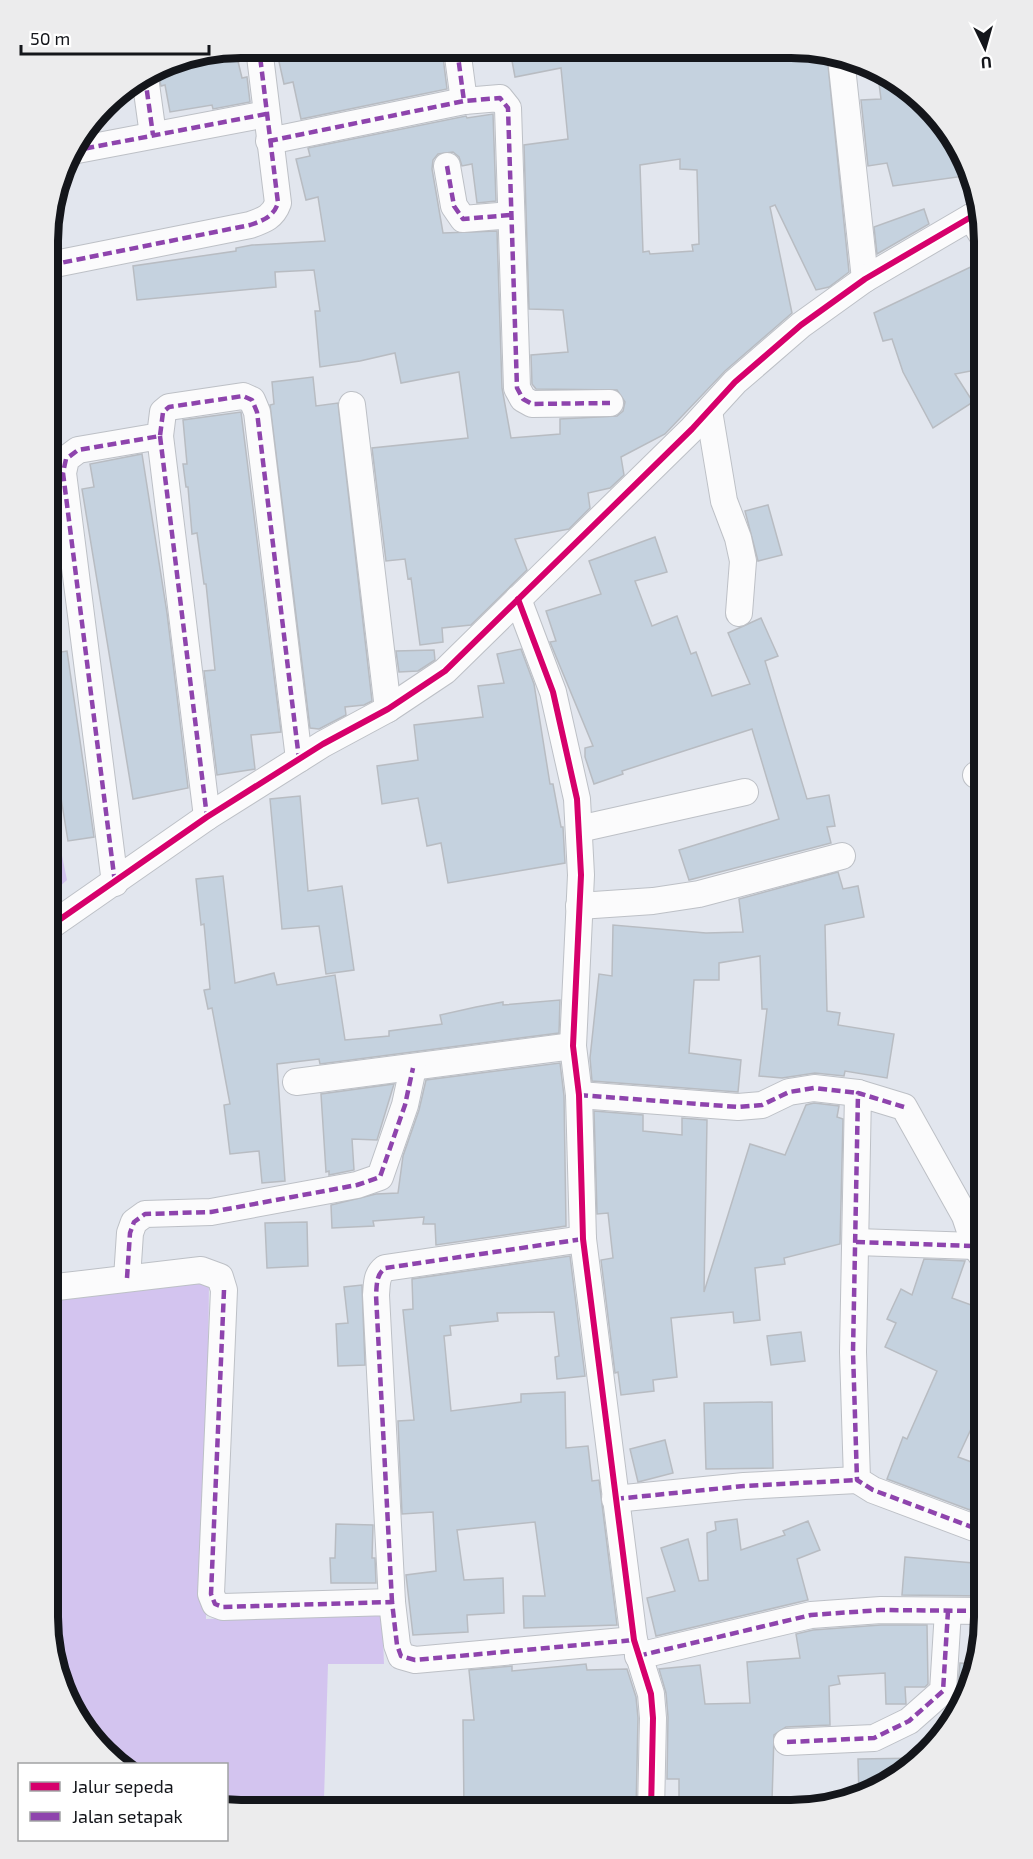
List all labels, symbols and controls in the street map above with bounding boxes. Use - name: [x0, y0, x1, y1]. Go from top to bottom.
- scale bar: [21, 18, 208, 56]
- north arrow: [955, 18, 1015, 78]
- text: 50 m: [30, 27, 70, 49]
- text: U: [980, 53, 993, 73]
- legend: [18, 1763, 228, 1841]
- text: Jalur sepeda: [72, 1775, 174, 1797]
- text: Jalan setapak: [72, 1805, 183, 1827]

